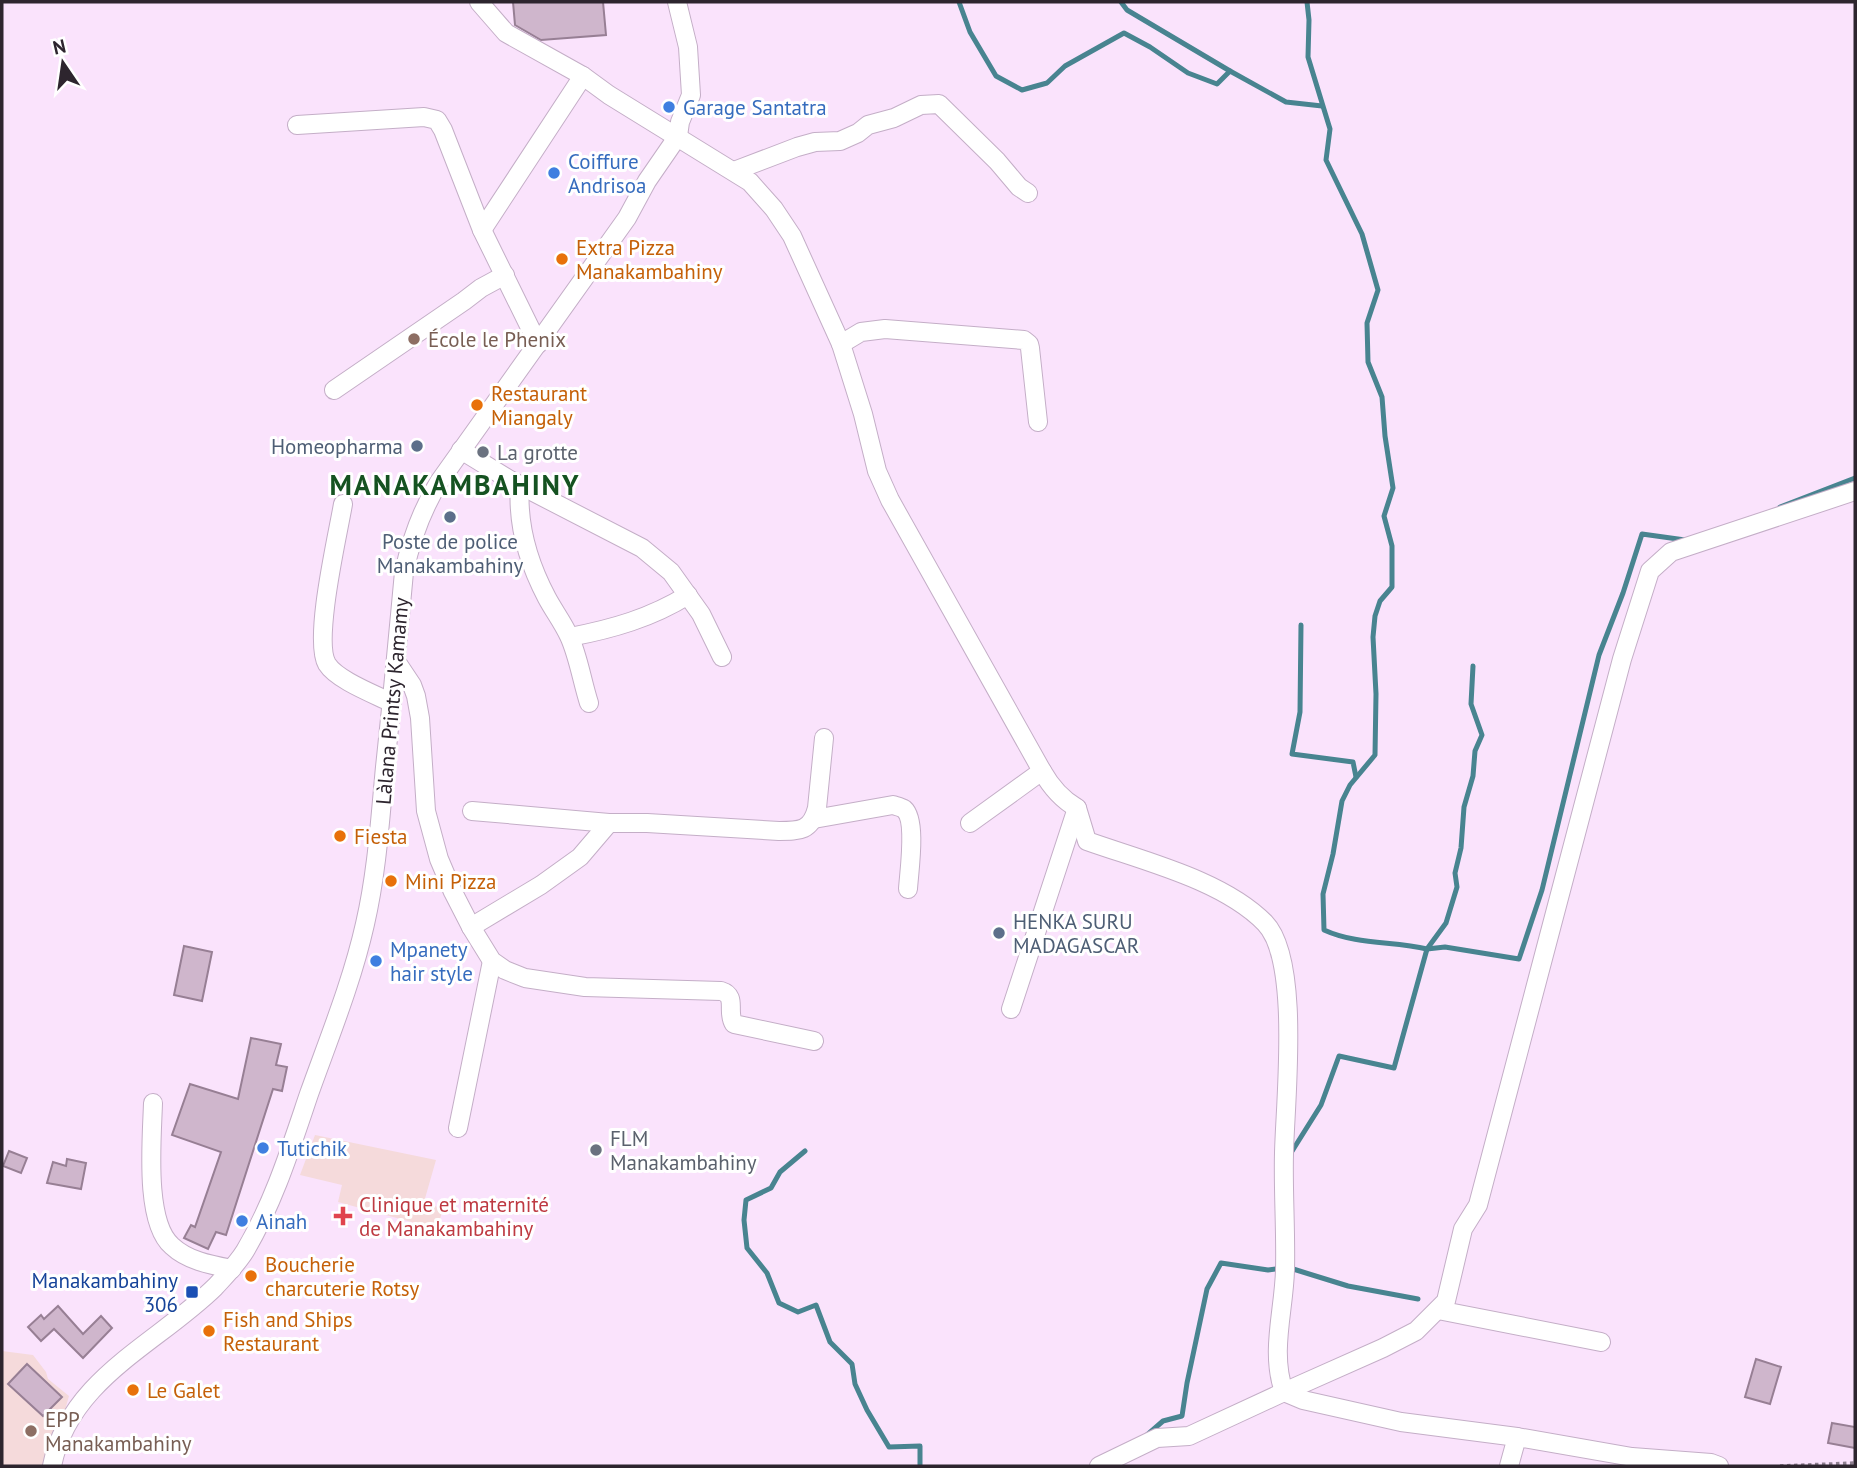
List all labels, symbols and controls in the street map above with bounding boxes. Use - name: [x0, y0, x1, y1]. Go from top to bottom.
- north arrow: [28, 28, 98, 98]
- text: N: [50, 33, 68, 60]
- place label: Garage Santatra: [683, 94, 827, 121]
- marker: Garage Santatra: [661, 99, 677, 115]
- place label: Coiffure Andrisoa: [568, 148, 646, 199]
- marker: Coiffure Andrisoa: [546, 165, 562, 181]
- place label: Extra Pizza Manakambahiny: [576, 234, 723, 285]
- marker: Extra Pizza Manakambahiny: [554, 251, 570, 267]
- place label: École le Phenix: [428, 326, 566, 353]
- marker: École le Phenix: [406, 331, 422, 347]
- place label: Restaurant Miangaly: [491, 380, 587, 431]
- marker: Restaurant Miangaly: [469, 397, 485, 413]
- place label: Homeopharma: [271, 433, 403, 460]
- marker: Homeopharma: [409, 438, 425, 454]
- place label: La grotte: [497, 439, 578, 466]
- marker: La grotte: [475, 444, 491, 460]
- district label: MANAKAMBAHINY: [329, 466, 581, 503]
- marker: Poste de police Manakambahiny: [442, 509, 458, 525]
- place label: Poste de police Manakambahiny: [377, 528, 524, 579]
- street label: Làlana Printsy Kamamy: [369, 596, 415, 806]
- place label: Fiesta: [354, 823, 408, 850]
- marker: Fiesta: [332, 828, 348, 844]
- place label: Mini Pizza: [405, 868, 497, 895]
- marker: Mini Pizza: [383, 873, 399, 889]
- place label: HENKA SURU MADAGASCAR: [1013, 908, 1139, 959]
- marker: HENKA SURU MADAGASCAR: [991, 925, 1007, 941]
- place label: Mpanety hair style: [390, 936, 473, 987]
- marker: Mpanety hair style: [368, 953, 384, 969]
- place label: FLM Manakambahiny: [610, 1125, 757, 1176]
- place label: Tutichik: [277, 1135, 347, 1162]
- marker: Tutichik: [255, 1140, 271, 1156]
- marker: FLM Manakambahiny: [588, 1142, 604, 1158]
- place label: Clinique et maternité de Manakambahiny: [359, 1191, 549, 1242]
- marker: Clinique et maternité de Manakambahiny: [333, 1206, 353, 1226]
- place label: Ainah: [256, 1208, 307, 1235]
- marker: Ainah: [234, 1213, 250, 1229]
- place label: Boucherie charcuterie Rotsy: [265, 1251, 420, 1302]
- place label: Manakambahiny 306: [31, 1267, 178, 1318]
- marker: Boucherie charcuterie Rotsy: [243, 1268, 259, 1284]
- marker: Manakambahiny 306: [184, 1284, 200, 1300]
- place label: Fish and Ships Restaurant: [223, 1306, 353, 1357]
- marker: Fish and Ships Restaurant: [201, 1323, 217, 1339]
- place label: Le Galet: [147, 1377, 220, 1404]
- marker: Le Galet: [125, 1382, 141, 1398]
- place label: EPP Manakambahiny: [45, 1406, 192, 1457]
- marker: EPP Manakambahiny: [23, 1423, 39, 1439]

